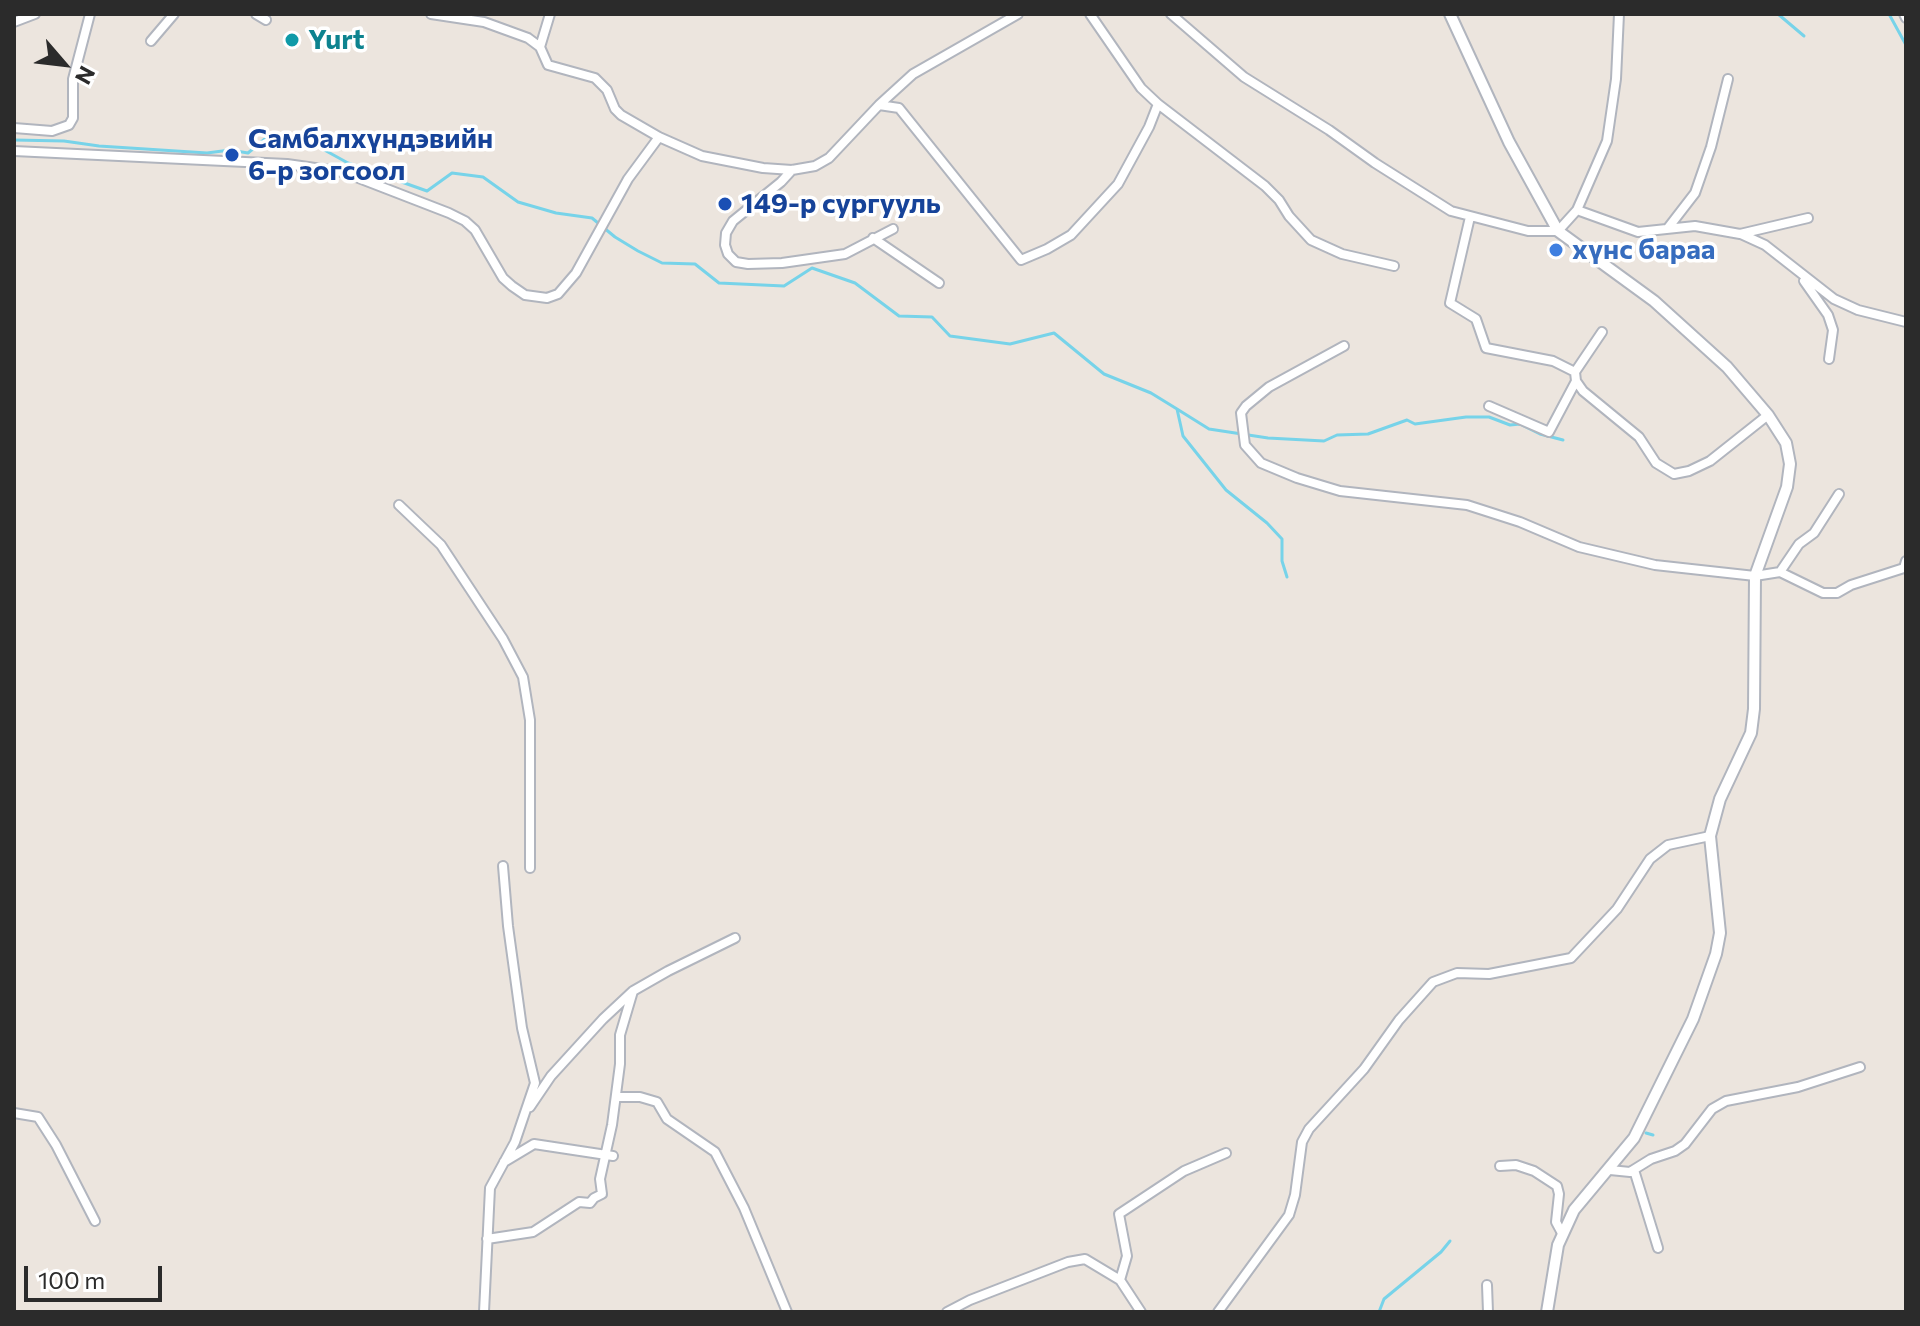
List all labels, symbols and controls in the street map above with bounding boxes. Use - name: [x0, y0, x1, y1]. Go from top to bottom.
- place label: Yurt: [308, 23, 365, 57]
- north arrow: [24, 24, 104, 104]
- marker: Yurt: [283, 31, 301, 49]
- text: N: [70, 62, 101, 89]
- place label: Самбалхүндэвийн 6-р зогсоол: [248, 122, 493, 188]
- marker: Самбалхүндэвийн 6-р зогсоол: [223, 146, 241, 164]
- place label: 149-р сургууль: [741, 187, 941, 221]
- marker: 149-р сургууль: [716, 195, 734, 213]
- place label: хүнс бараа: [1572, 233, 1715, 267]
- marker: хүнс бараа: [1547, 241, 1565, 259]
- scale bar: [28, 1250, 166, 1300]
- text: 100 m: [38, 1265, 105, 1294]

